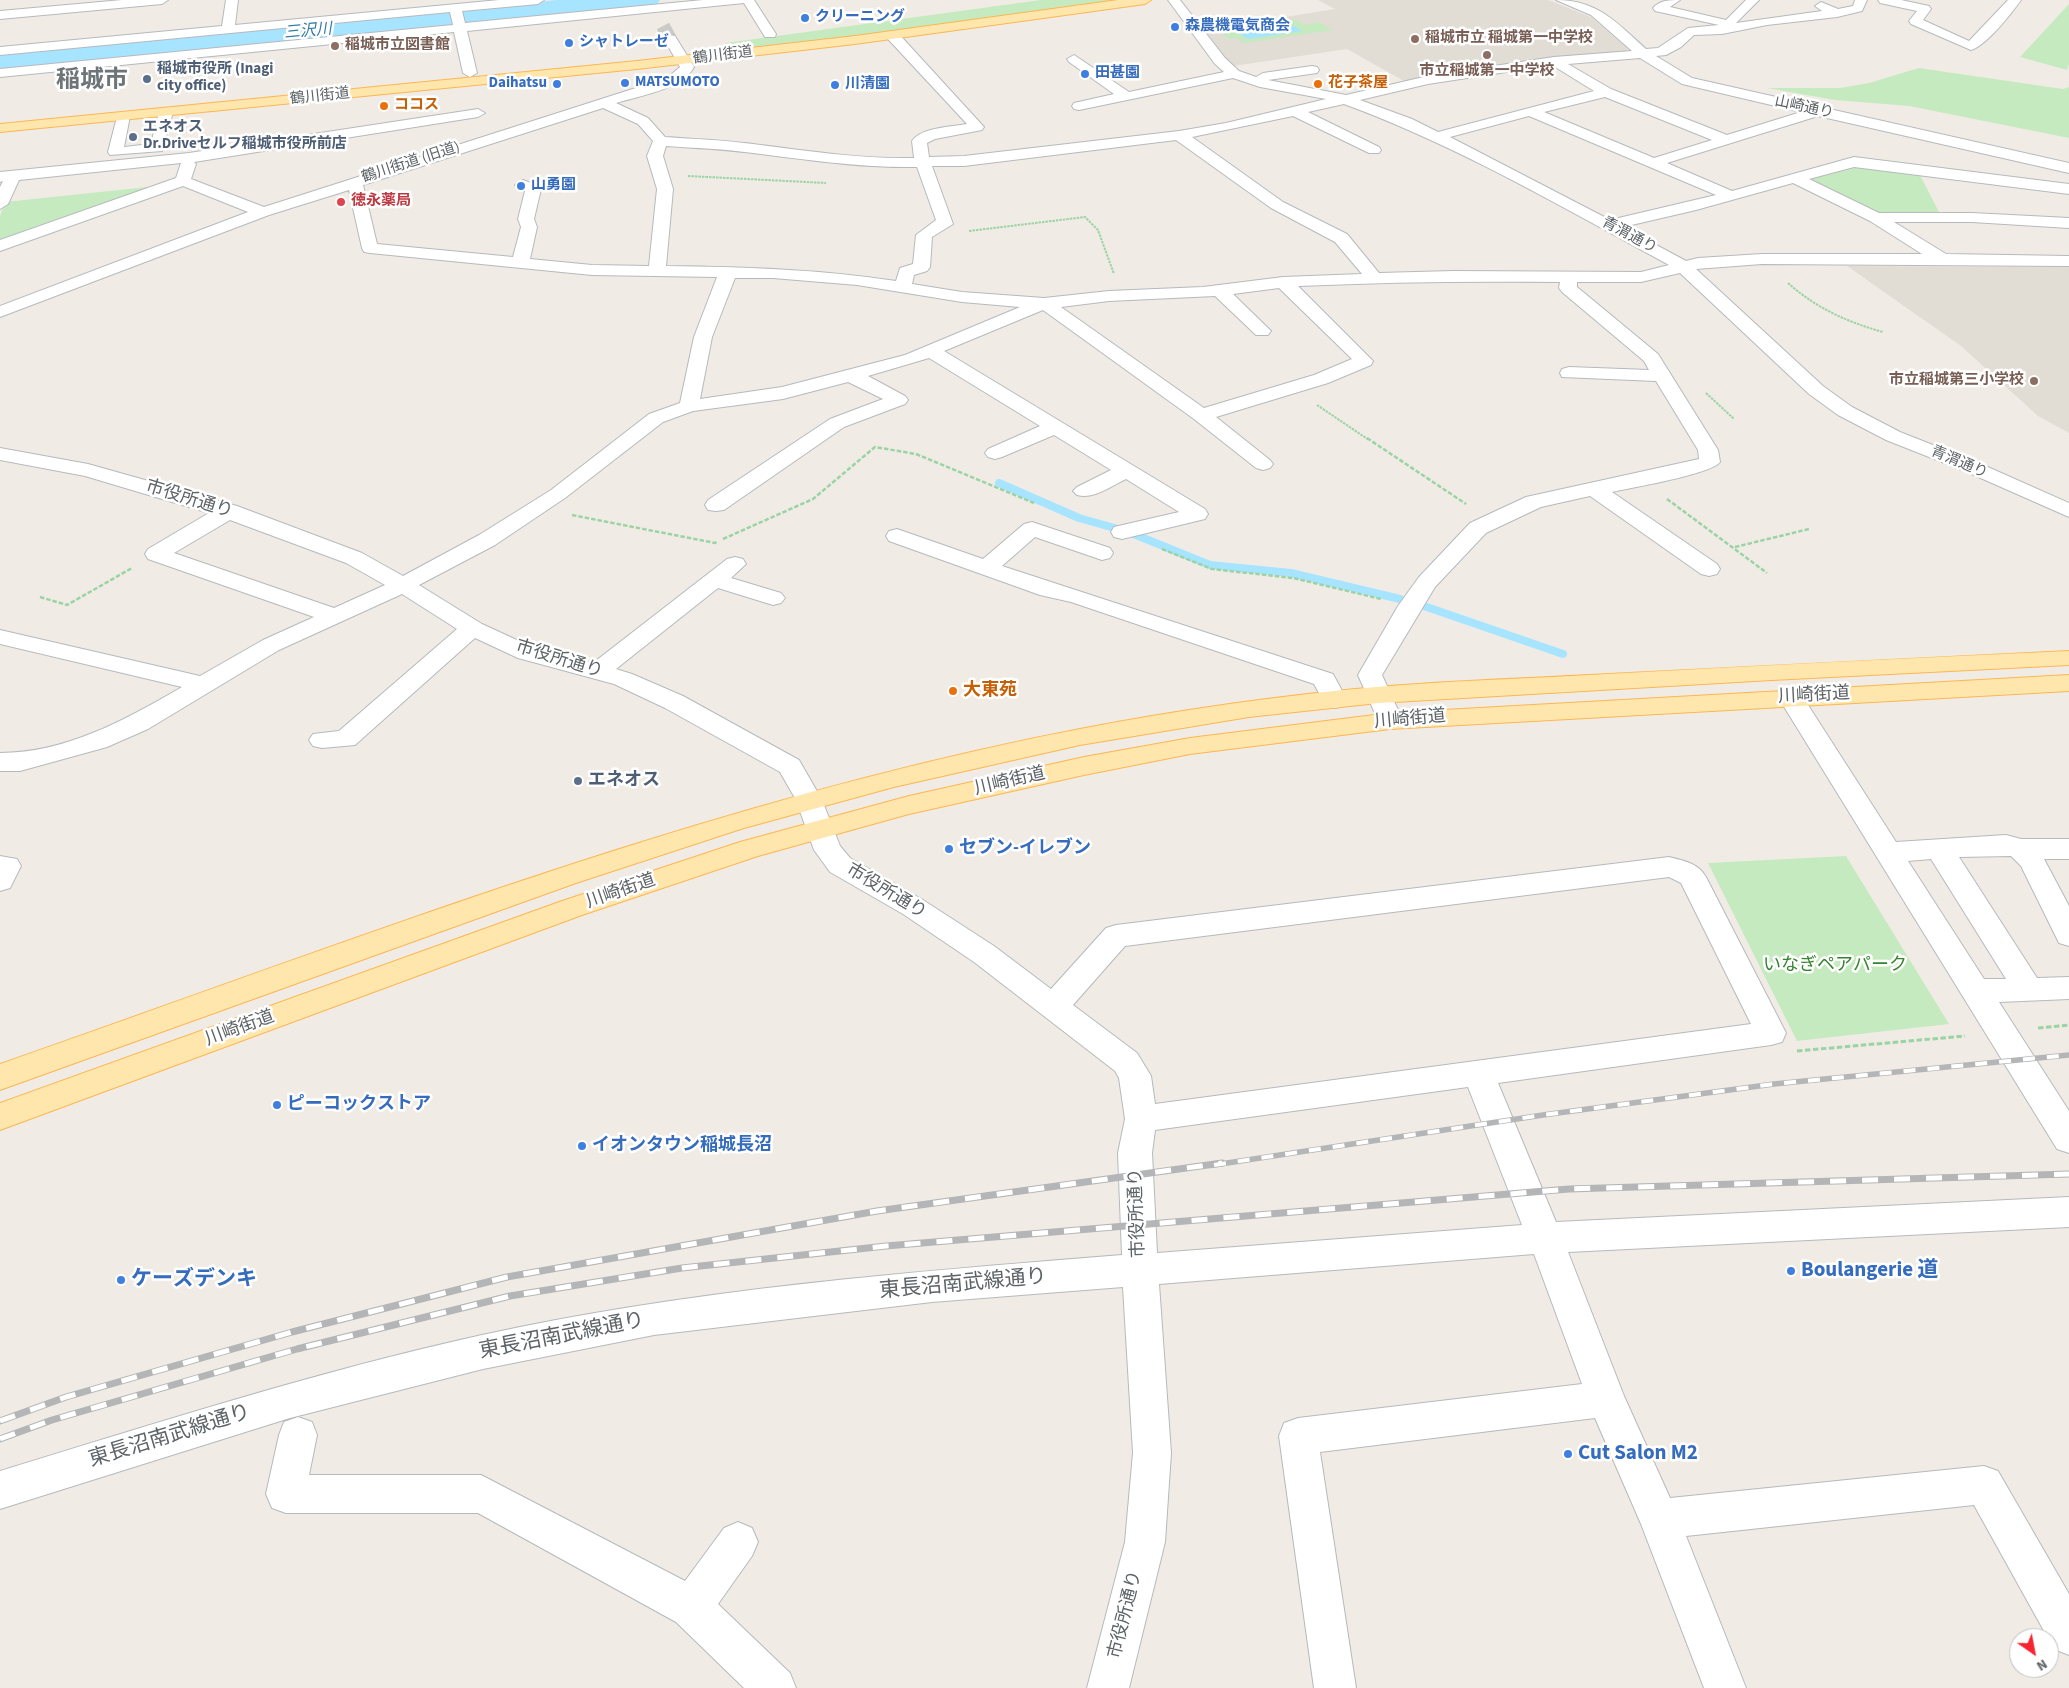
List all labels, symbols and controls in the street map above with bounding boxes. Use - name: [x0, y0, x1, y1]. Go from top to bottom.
- place label: クリーニング: [815, 9, 905, 27]
- marker: クリーニング: [799, 12, 811, 24]
- place label: 森農機電気商会: [1185, 18, 1290, 36]
- water label: 三沢川: [283, 20, 333, 44]
- marker: 森農機電気商会: [1169, 21, 1181, 33]
- place label: 稲城市立 稲城第一中学校: [1425, 30, 1593, 48]
- marker: 稲城市立 稲城第一中学校: [1409, 33, 1421, 45]
- place label: シャトレーゼ: [579, 34, 669, 52]
- place label: 稲城市立図書館: [345, 37, 450, 55]
- marker: シャトレーゼ: [563, 37, 575, 49]
- marker: 稲城市立図書館: [329, 40, 341, 52]
- street label: 鶴川街道: [692, 43, 754, 69]
- marker: 市立稲城第一中学校: [1481, 49, 1493, 61]
- place label: 稲城市役所 (Inagi city office): [157, 61, 273, 96]
- place label: 市立稲城第一中学校: [1420, 63, 1554, 81]
- place label: 田甚園: [1095, 65, 1140, 83]
- district label: 稲城市: [56, 68, 128, 96]
- marker: 田甚園: [1079, 68, 1091, 80]
- marker: 稲城市役所 (Inagi city office): [141, 73, 153, 85]
- place label: MATSUMOTO: [635, 74, 720, 92]
- place label: Daihatsu: [488, 75, 547, 93]
- place label: 花子茶屋: [1328, 75, 1388, 93]
- place label: 川清園: [845, 76, 890, 94]
- marker: MATSUMOTO: [619, 77, 631, 89]
- marker: Daihatsu: [551, 78, 563, 90]
- marker: 花子茶屋: [1312, 78, 1324, 90]
- marker: 川清園: [829, 79, 841, 91]
- street label: 鶴川街道: [289, 85, 351, 109]
- street label: 山崎通り: [1773, 93, 1835, 123]
- place label: ココス: [394, 97, 439, 115]
- marker: ココス: [378, 100, 390, 112]
- place label: エネオス Dr.Driveセルフ稲城市役所前店: [143, 119, 347, 154]
- marker: エネオス Dr.Driveセルフ稲城市役所前店: [127, 131, 139, 143]
- street label: 鶴川街道 (旧道): [360, 139, 462, 187]
- place label: 山勇園: [531, 177, 576, 195]
- marker: 山勇園: [515, 180, 527, 192]
- place label: 徳永薬局: [351, 193, 411, 211]
- marker: 徳永薬局: [335, 196, 347, 208]
- street label: 青渭通り: [1598, 214, 1660, 258]
- place label: 市立稲城第三小学校: [1889, 372, 2024, 390]
- marker: 市立稲城第三小学校: [2028, 375, 2040, 387]
- street label: 青渭通り: [1928, 443, 1990, 483]
- street label: 市役所通り: [143, 477, 235, 523]
- street label: 市役所通り: [513, 637, 605, 683]
- place label: 大東苑: [963, 680, 1017, 702]
- street label: 川崎街道: [1777, 683, 1851, 709]
- marker: 大東苑: [947, 685, 959, 697]
- street label: 川崎街道: [1373, 706, 1447, 734]
- street label: 川崎街道: [972, 763, 1048, 801]
- place label: エネオス: [588, 770, 660, 792]
- marker: エネオス: [572, 775, 584, 787]
- place label: セブン-イレブン: [959, 838, 1091, 860]
- marker: セブン-イレブン: [943, 843, 955, 855]
- street label: 市役所通り: [842, 860, 930, 924]
- street label: 川崎街道: [583, 870, 659, 914]
- park label: いなぎペアパーク: [1763, 955, 1907, 977]
- street label: 川崎街道: [202, 1007, 278, 1051]
- place label: ピーコックストア: [287, 1094, 431, 1116]
- marker: ピーコックストア: [271, 1099, 283, 1111]
- place label: イオンタウン稲城長沼: [592, 1135, 772, 1157]
- marker: イオンタウン稲城長沼: [576, 1140, 588, 1152]
- street label: 市役所通り: [1126, 1168, 1150, 1258]
- place label: Boulangerie 道: [1801, 1258, 1938, 1284]
- street label: 東長沼南武線通り: [878, 1265, 1048, 1305]
- marker: Boulangerie 道: [1785, 1265, 1797, 1277]
- place label: ケーズデンキ: [131, 1267, 257, 1293]
- marker: ケーズデンキ: [115, 1274, 127, 1286]
- street label: 東長沼南武線通り: [477, 1309, 647, 1365]
- street label: 東長沼南武線通り: [86, 1400, 254, 1474]
- place label: Cut Salon M2: [1578, 1441, 1698, 1467]
- marker: Cut Salon M2: [1562, 1448, 1574, 1460]
- street label: 市役所通り: [1105, 1569, 1147, 1661]
- north arrow: [2009, 1628, 2059, 1678]
- text: N: [2032, 1654, 2051, 1676]

